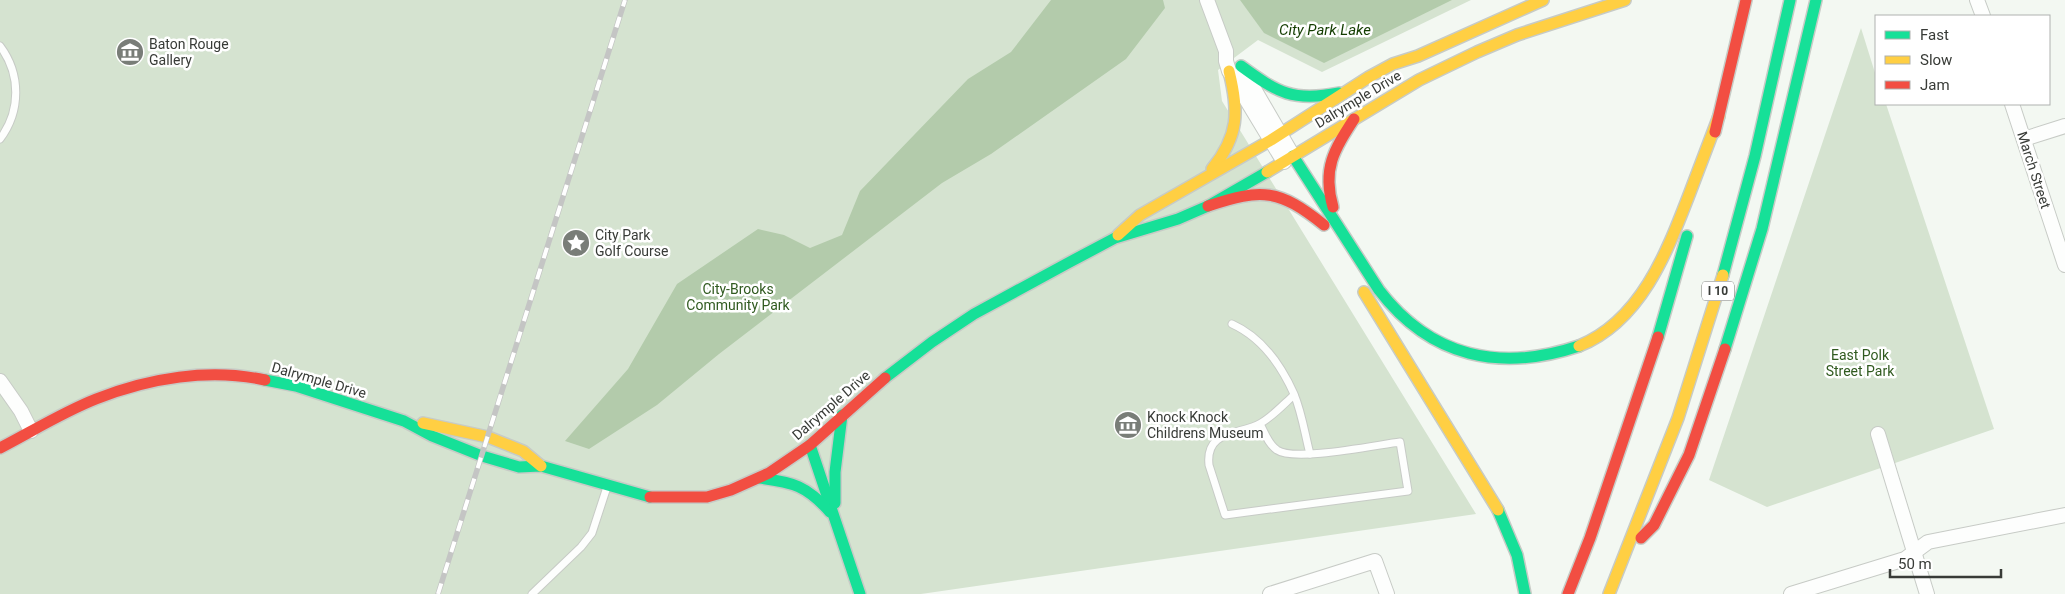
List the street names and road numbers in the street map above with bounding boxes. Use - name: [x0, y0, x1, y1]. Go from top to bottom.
- street label: Dalrymple Drive: [1312, 67, 1404, 131]
- street label: March Street: [2014, 130, 2054, 211]
- road number: I 10: [1702, 282, 1734, 300]
- street label: Dalrymple Drive: [270, 359, 368, 401]
- street label: Dalrymple Drive: [789, 367, 873, 443]

